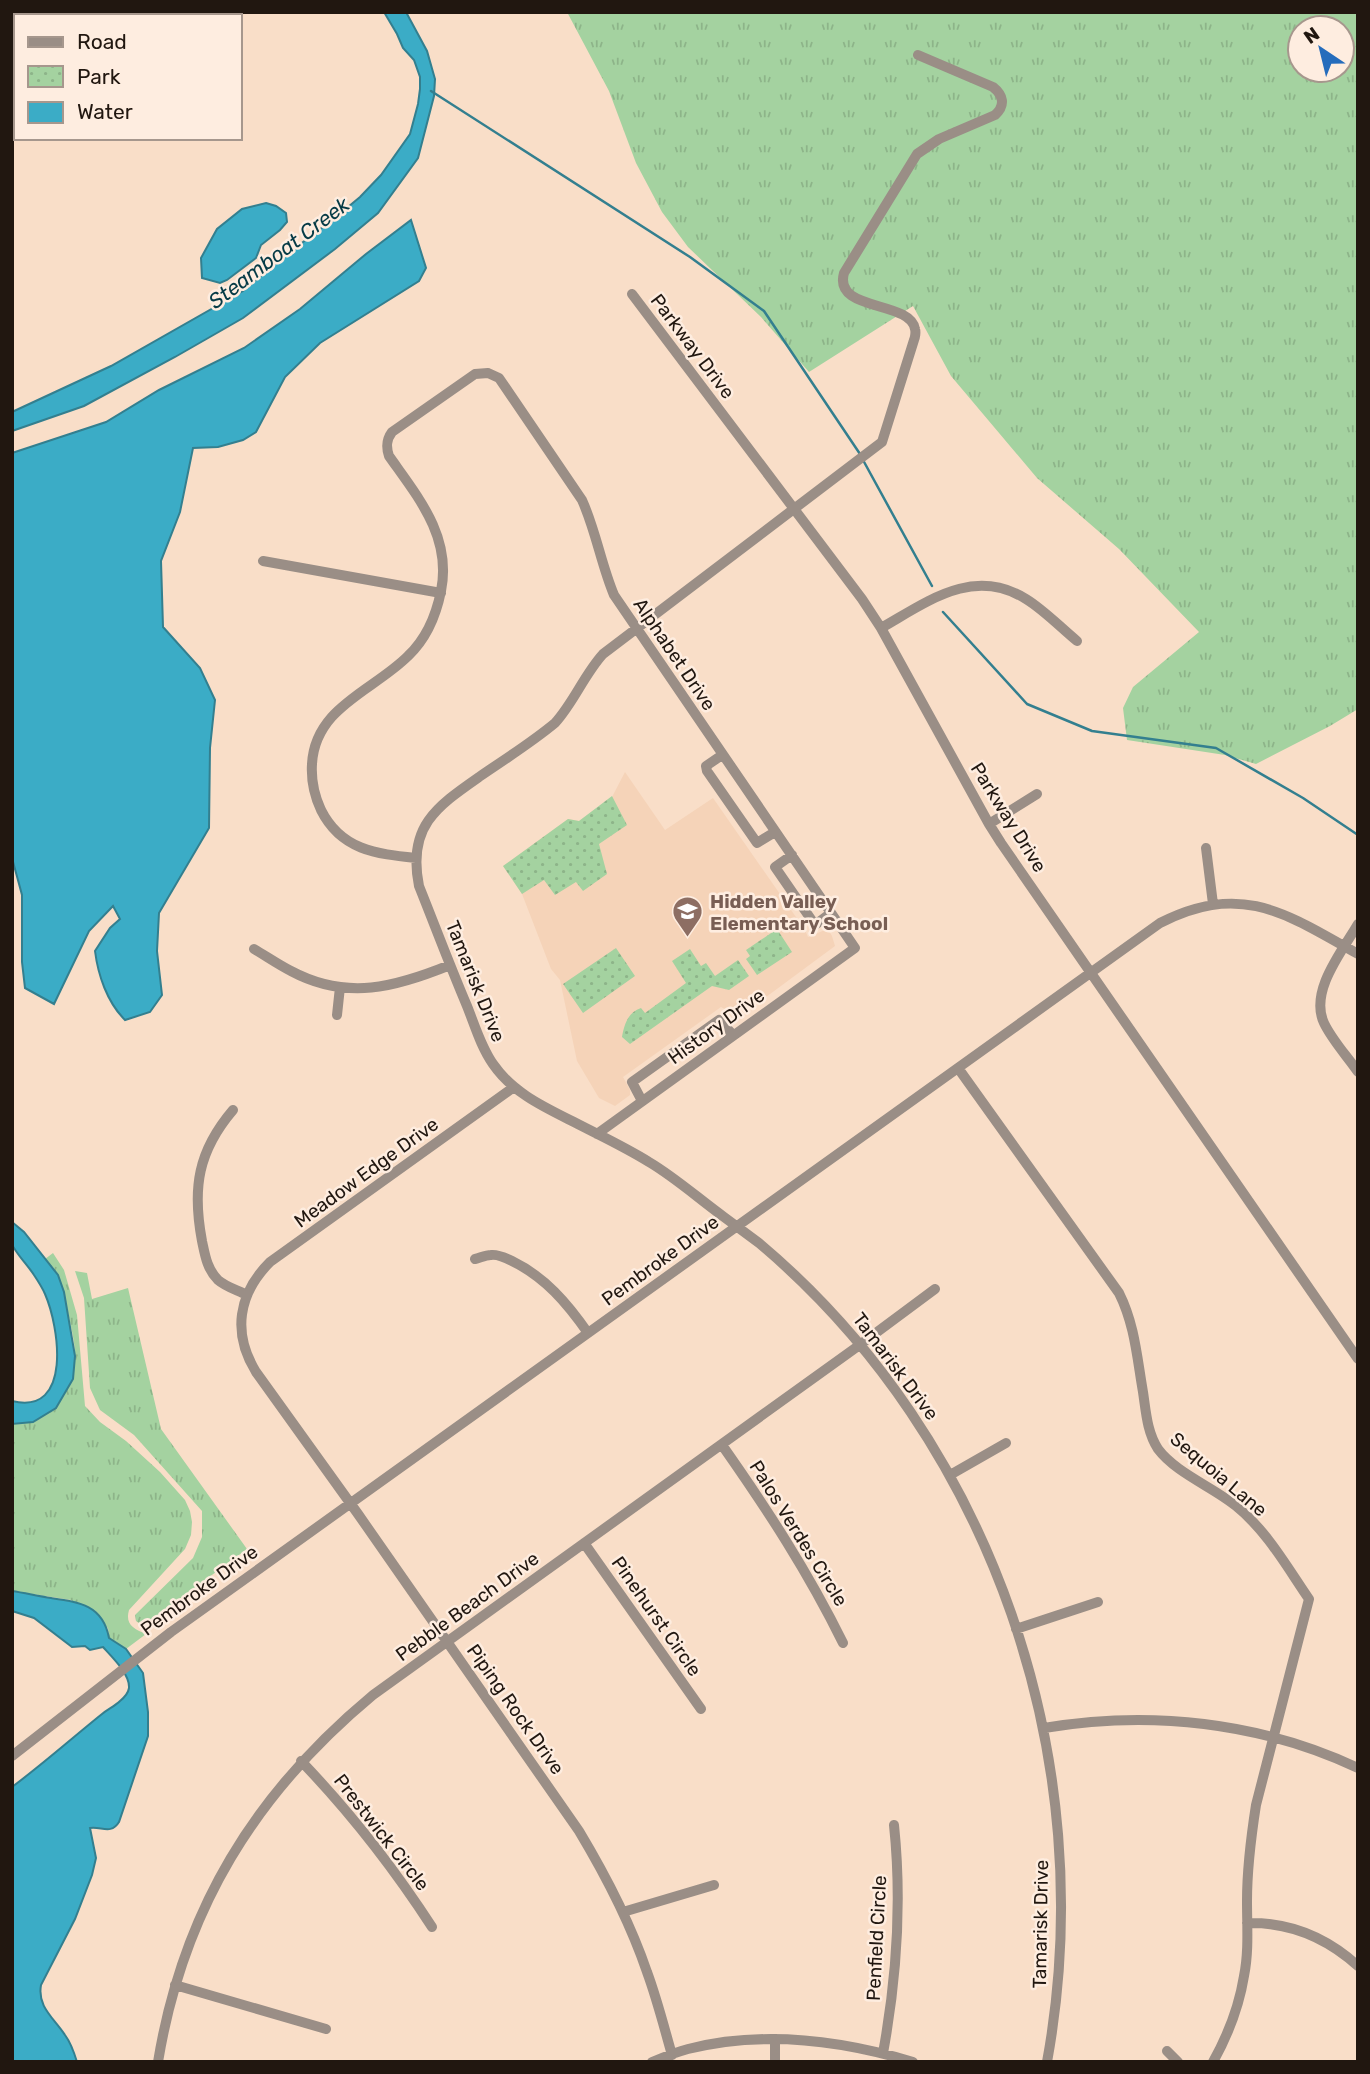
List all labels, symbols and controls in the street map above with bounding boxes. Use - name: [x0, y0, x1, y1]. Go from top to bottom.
- legend: [14, 14, 242, 140]
- north arrow: [1286, 14, 1356, 84]
- text: N: [1299, 22, 1324, 49]
- text: Road: [77, 29, 127, 54]
- text: Park: [77, 64, 121, 89]
- text: Water: [77, 99, 133, 124]
- water label: Steamboat Creek: [203, 191, 355, 314]
- street label: Parkway Drive: [646, 289, 739, 403]
- street label: Alphabet Drive: [629, 594, 721, 715]
- street label: Parkway Drive: [966, 758, 1051, 876]
- place label: Hidden Valley Elementary School: [710, 890, 888, 935]
- school or university icon: Hidden Valley Elementary School: [670, 895, 704, 939]
- street label: Tamarisk Drive: [441, 917, 510, 1045]
- street label: History Drive: [664, 984, 769, 1069]
- street label: Meadow Edge Drive: [290, 1112, 443, 1232]
- street label: Pembroke Drive: [597, 1210, 723, 1311]
- street label: Tamarisk Drive: [848, 1308, 943, 1425]
- street label: Sequoia Lane: [1166, 1427, 1272, 1522]
- street label: Palos Verdes Circle: [744, 1456, 853, 1610]
- street label: Pembroke Drive: [136, 1540, 262, 1641]
- street label: Pebble Beach Drive: [391, 1547, 543, 1666]
- street label: Pinehurst Circle: [607, 1552, 706, 1681]
- street label: Piping Rock Drive: [462, 1640, 569, 1779]
- street label: Prestwick Circle: [329, 1769, 434, 1895]
- street label: Tamarisk Drive: [1028, 1860, 1053, 1989]
- street label: Penfield Circle: [862, 1875, 891, 2001]

